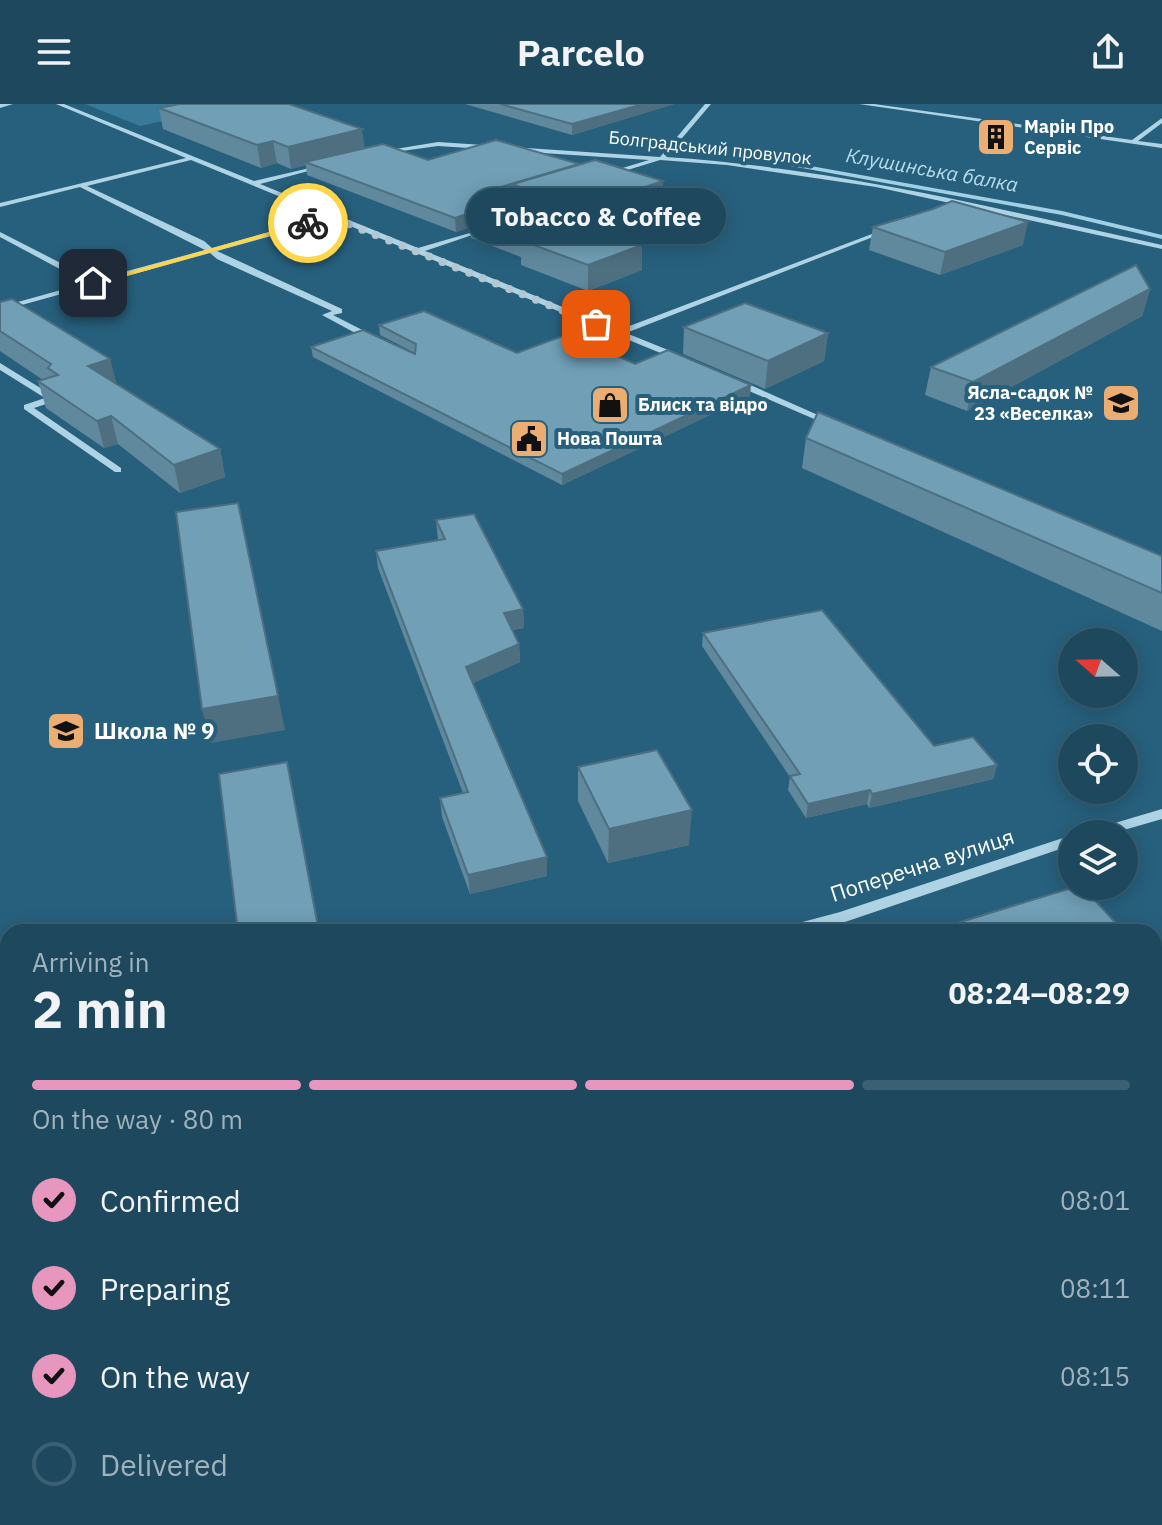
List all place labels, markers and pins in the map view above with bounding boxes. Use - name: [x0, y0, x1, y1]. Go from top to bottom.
- place label: Марін Про Сервіс: [1024, 115, 1114, 159]
- building icon: Марін Про Сервіс: [975, 116, 1017, 158]
- callout: Tobacco & Coffee: [466, 188, 726, 244]
- pin: [59, 249, 127, 317]
- pin: [562, 290, 630, 358]
- place label: Ясла-садок № 23 «Веселка»: [967, 381, 1093, 425]
- school or university icon: Ясла-садок № 23 «Веселка»: [1100, 382, 1142, 424]
- shop icon: Блиск та відро: [589, 384, 631, 426]
- place label: Блиск та відро: [638, 393, 768, 416]
- public building icon: Нова Пошта: [508, 418, 550, 460]
- place label: Нова Пошта: [557, 427, 662, 450]
- school or university icon: Школа № 9: [45, 710, 87, 752]
- place label: Школа № 9: [94, 716, 215, 745]

